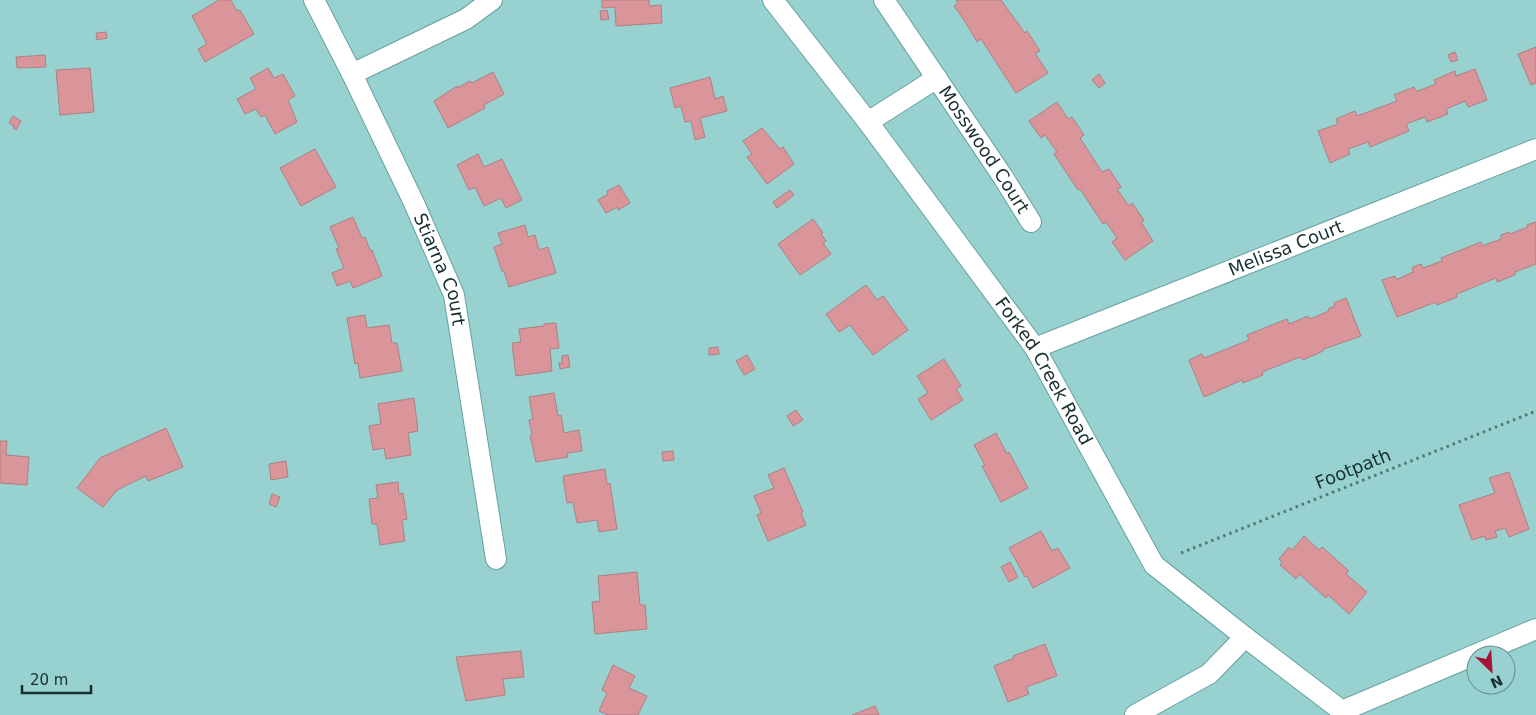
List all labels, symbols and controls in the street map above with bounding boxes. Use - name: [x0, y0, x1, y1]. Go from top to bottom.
- street label: Mosswood Court: [935, 82, 1034, 217]
- street label: Stiarna Court: [410, 210, 470, 327]
- street label: Melissa Court: [1225, 216, 1346, 280]
- street label: Forked Creek Road: [991, 293, 1097, 448]
- street label: Footpath: [1312, 444, 1394, 493]
- north arrow: [1466, 645, 1516, 695]
- scale bar: [22, 662, 91, 694]
- text: 20 m: [30, 671, 68, 689]
- text: N: [1488, 672, 1505, 692]

